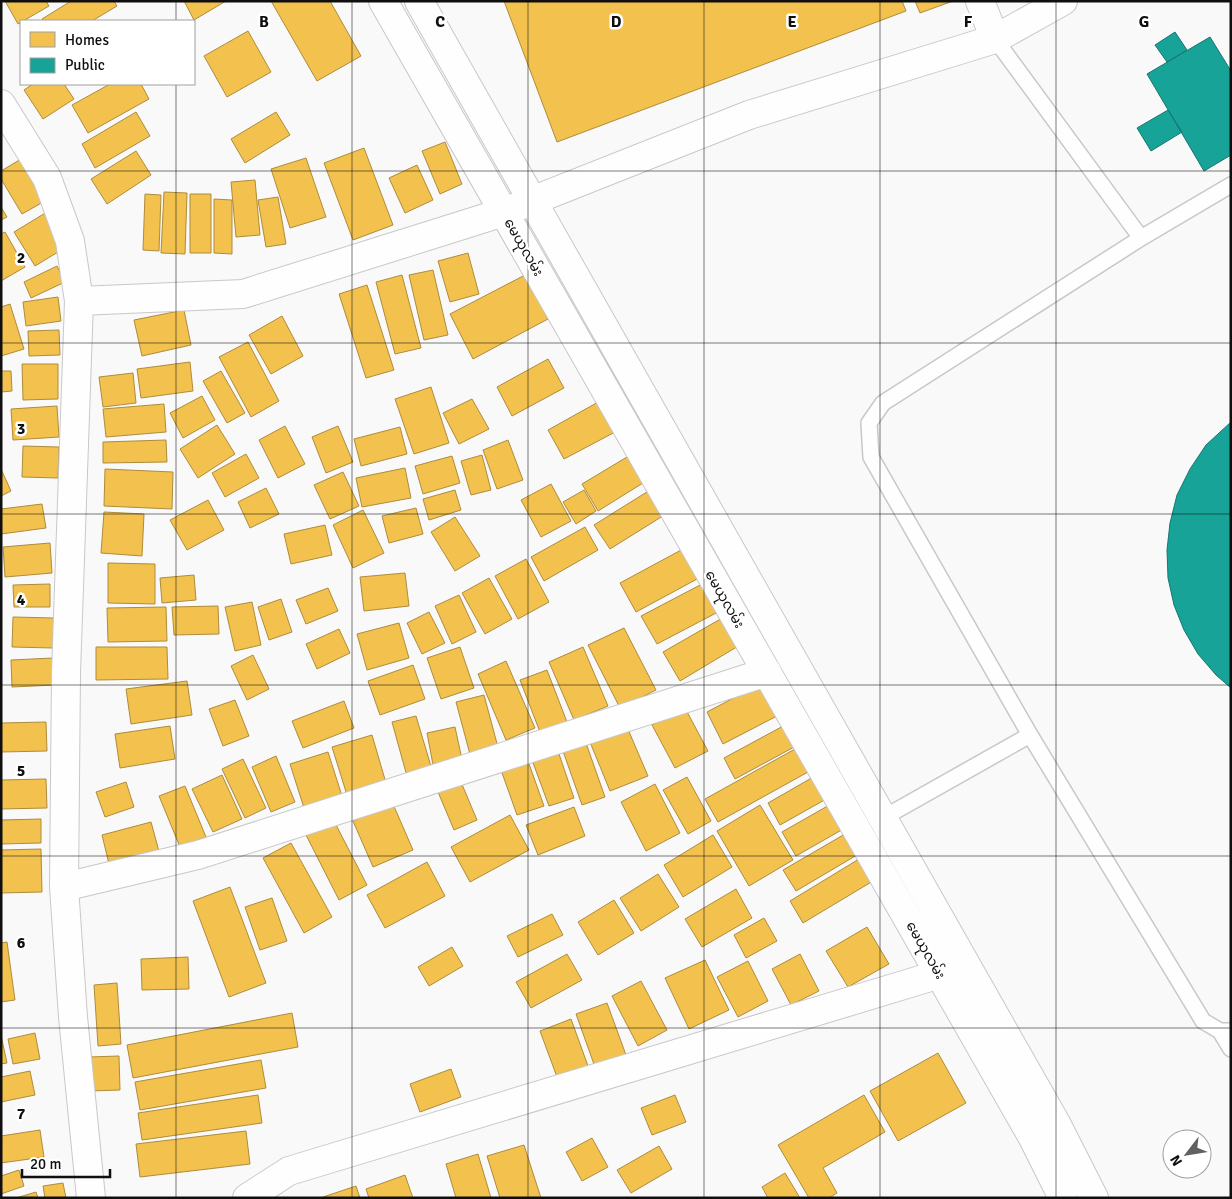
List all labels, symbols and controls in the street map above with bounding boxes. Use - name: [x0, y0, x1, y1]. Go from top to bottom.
- text: B: [259, 12, 269, 32]
- text: C: [435, 12, 445, 32]
- text: D: [611, 12, 622, 32]
- text: E: [787, 12, 797, 32]
- text: F: [964, 12, 973, 32]
- text: G: [1139, 12, 1149, 32]
- legend: [20, 20, 195, 85]
- text: Homes: [65, 31, 109, 49]
- text: Public: [65, 56, 105, 74]
- street label: မေယုလမ်း: [498, 214, 549, 281]
- text: 2: [17, 248, 25, 268]
- text: 3: [17, 419, 25, 439]
- street label: မေယုလမ်း: [699, 566, 750, 633]
- text: 4: [17, 590, 26, 610]
- text: 5: [17, 761, 25, 781]
- street label: မေယုလမ်း: [900, 917, 951, 984]
- text: 6: [17, 933, 26, 953]
- text: 7: [17, 1104, 26, 1124]
- north arrow: [1162, 1129, 1212, 1179]
- scale bar: [22, 1146, 110, 1178]
- text: N: [1166, 1152, 1186, 1169]
- text: 20 m: [30, 1155, 61, 1173]

